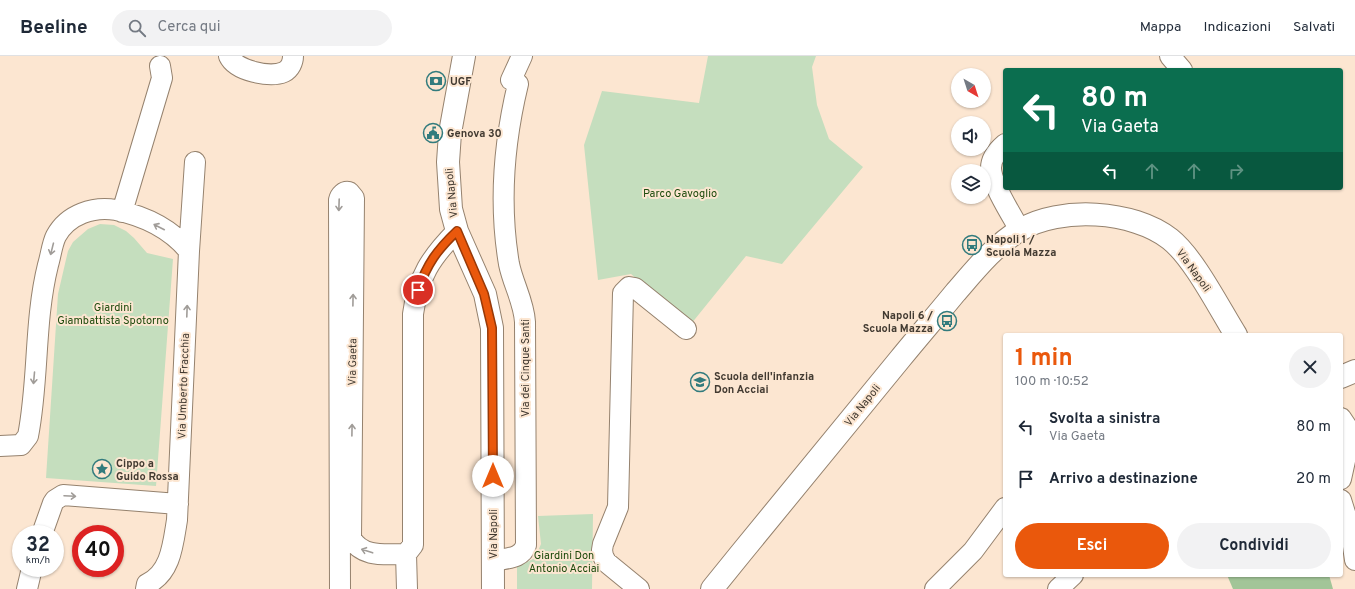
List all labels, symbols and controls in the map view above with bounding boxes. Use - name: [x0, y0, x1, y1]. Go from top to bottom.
- search box: [112, 10, 392, 46]
- text: Beeline: [20, 16, 88, 40]
- icon: search: [126, 17, 148, 39]
- text: Cerca qui: [158, 18, 221, 37]
- text: Mappa: [1140, 19, 1181, 36]
- text: Indicazioni: [1203, 19, 1271, 36]
- text: Salvati: [1293, 19, 1335, 36]
- north arrow: [951, 68, 991, 108]
- map controls: [951, 68, 991, 204]
- bank icon: UGF: [425, 70, 447, 92]
- place label: UGF: [450, 75, 472, 89]
- text: 80 m: [1081, 81, 1148, 117]
- icon: left: [1015, 84, 1067, 136]
- button: sound: [951, 116, 991, 156]
- text: Via Gaeta: [1081, 116, 1159, 139]
- public building icon: Genova 30: [422, 122, 444, 144]
- place label: Genova 30: [447, 127, 502, 141]
- icon: left: [1099, 160, 1121, 182]
- icon: ahead: [1141, 160, 1163, 182]
- icon: ahead: [1183, 160, 1205, 182]
- icon: right: [1225, 160, 1247, 182]
- button: layers: [951, 164, 991, 204]
- street label: Via Napoli: [442, 167, 462, 218]
- park label: Parco Gavoglio: [643, 187, 717, 201]
- one-way arrow: [336, 198, 343, 211]
- one-way arrow: [153, 223, 165, 230]
- place label: Napoli 1 / Scuola Mazza: [986, 233, 1056, 260]
- bus stop icon: Napoli 1 / Scuola Mazza: [961, 234, 983, 256]
- one-way arrow: [48, 242, 55, 255]
- street label: Via Napoli: [1173, 246, 1214, 295]
- pin: [401, 273, 435, 307]
- icon: arrive: [407, 279, 429, 301]
- one-way arrow: [349, 294, 357, 307]
- park label: Giardini Giambattista Spotorno: [57, 301, 169, 328]
- one-way arrow: [183, 305, 190, 318]
- place label: Napoli 6 / Scuola Mazza: [863, 309, 933, 336]
- bus stop icon: Napoli 6 / Scuola Mazza: [936, 310, 958, 332]
- street label: Via dei Cinque Santi: [519, 319, 533, 417]
- street label: Via Umberto Fracchia: [175, 333, 193, 439]
- street label: Via Gaeta: [346, 338, 360, 386]
- text: 1 min: [1015, 344, 1073, 374]
- button: close: [1289, 346, 1331, 388]
- place label: Scuola dell'infanzia Don Acciai: [714, 370, 814, 397]
- one-way arrow: [31, 371, 38, 384]
- school or university icon: Scuola dell'infanzia Don Acciai: [689, 371, 711, 393]
- text: 100 m · 10:52: [1015, 374, 1089, 390]
- street label: Via Napoli: [842, 382, 884, 429]
- text: Svolta a sinistra: [1049, 410, 1160, 429]
- icon: left: [1015, 416, 1037, 438]
- text: 80 m: [1296, 418, 1331, 437]
- one-way arrow: [348, 424, 356, 437]
- text: Via Gaeta: [1049, 429, 1105, 445]
- position arrow: [472, 455, 514, 497]
- place label: Cippo a Guido Rossa: [116, 457, 179, 484]
- place icon: Cippo a Guido Rossa: [91, 458, 113, 480]
- icon: arrive: [1015, 468, 1037, 490]
- text: Arrivo a destinazione: [1049, 470, 1198, 489]
- text: 20 m: [1296, 470, 1331, 489]
- one-way arrow: [63, 492, 76, 499]
- street label: Via Napoli: [487, 509, 501, 559]
- button: Esci: [1015, 523, 1169, 569]
- button: Condividi: [1177, 523, 1331, 569]
- speed limit sign: 40: [72, 525, 124, 577]
- text: 32: [26, 533, 50, 559]
- one-way arrow: [362, 547, 374, 555]
- park label: Giardini Don Antonio Acciai: [529, 549, 599, 576]
- text: km/h: [26, 554, 50, 567]

